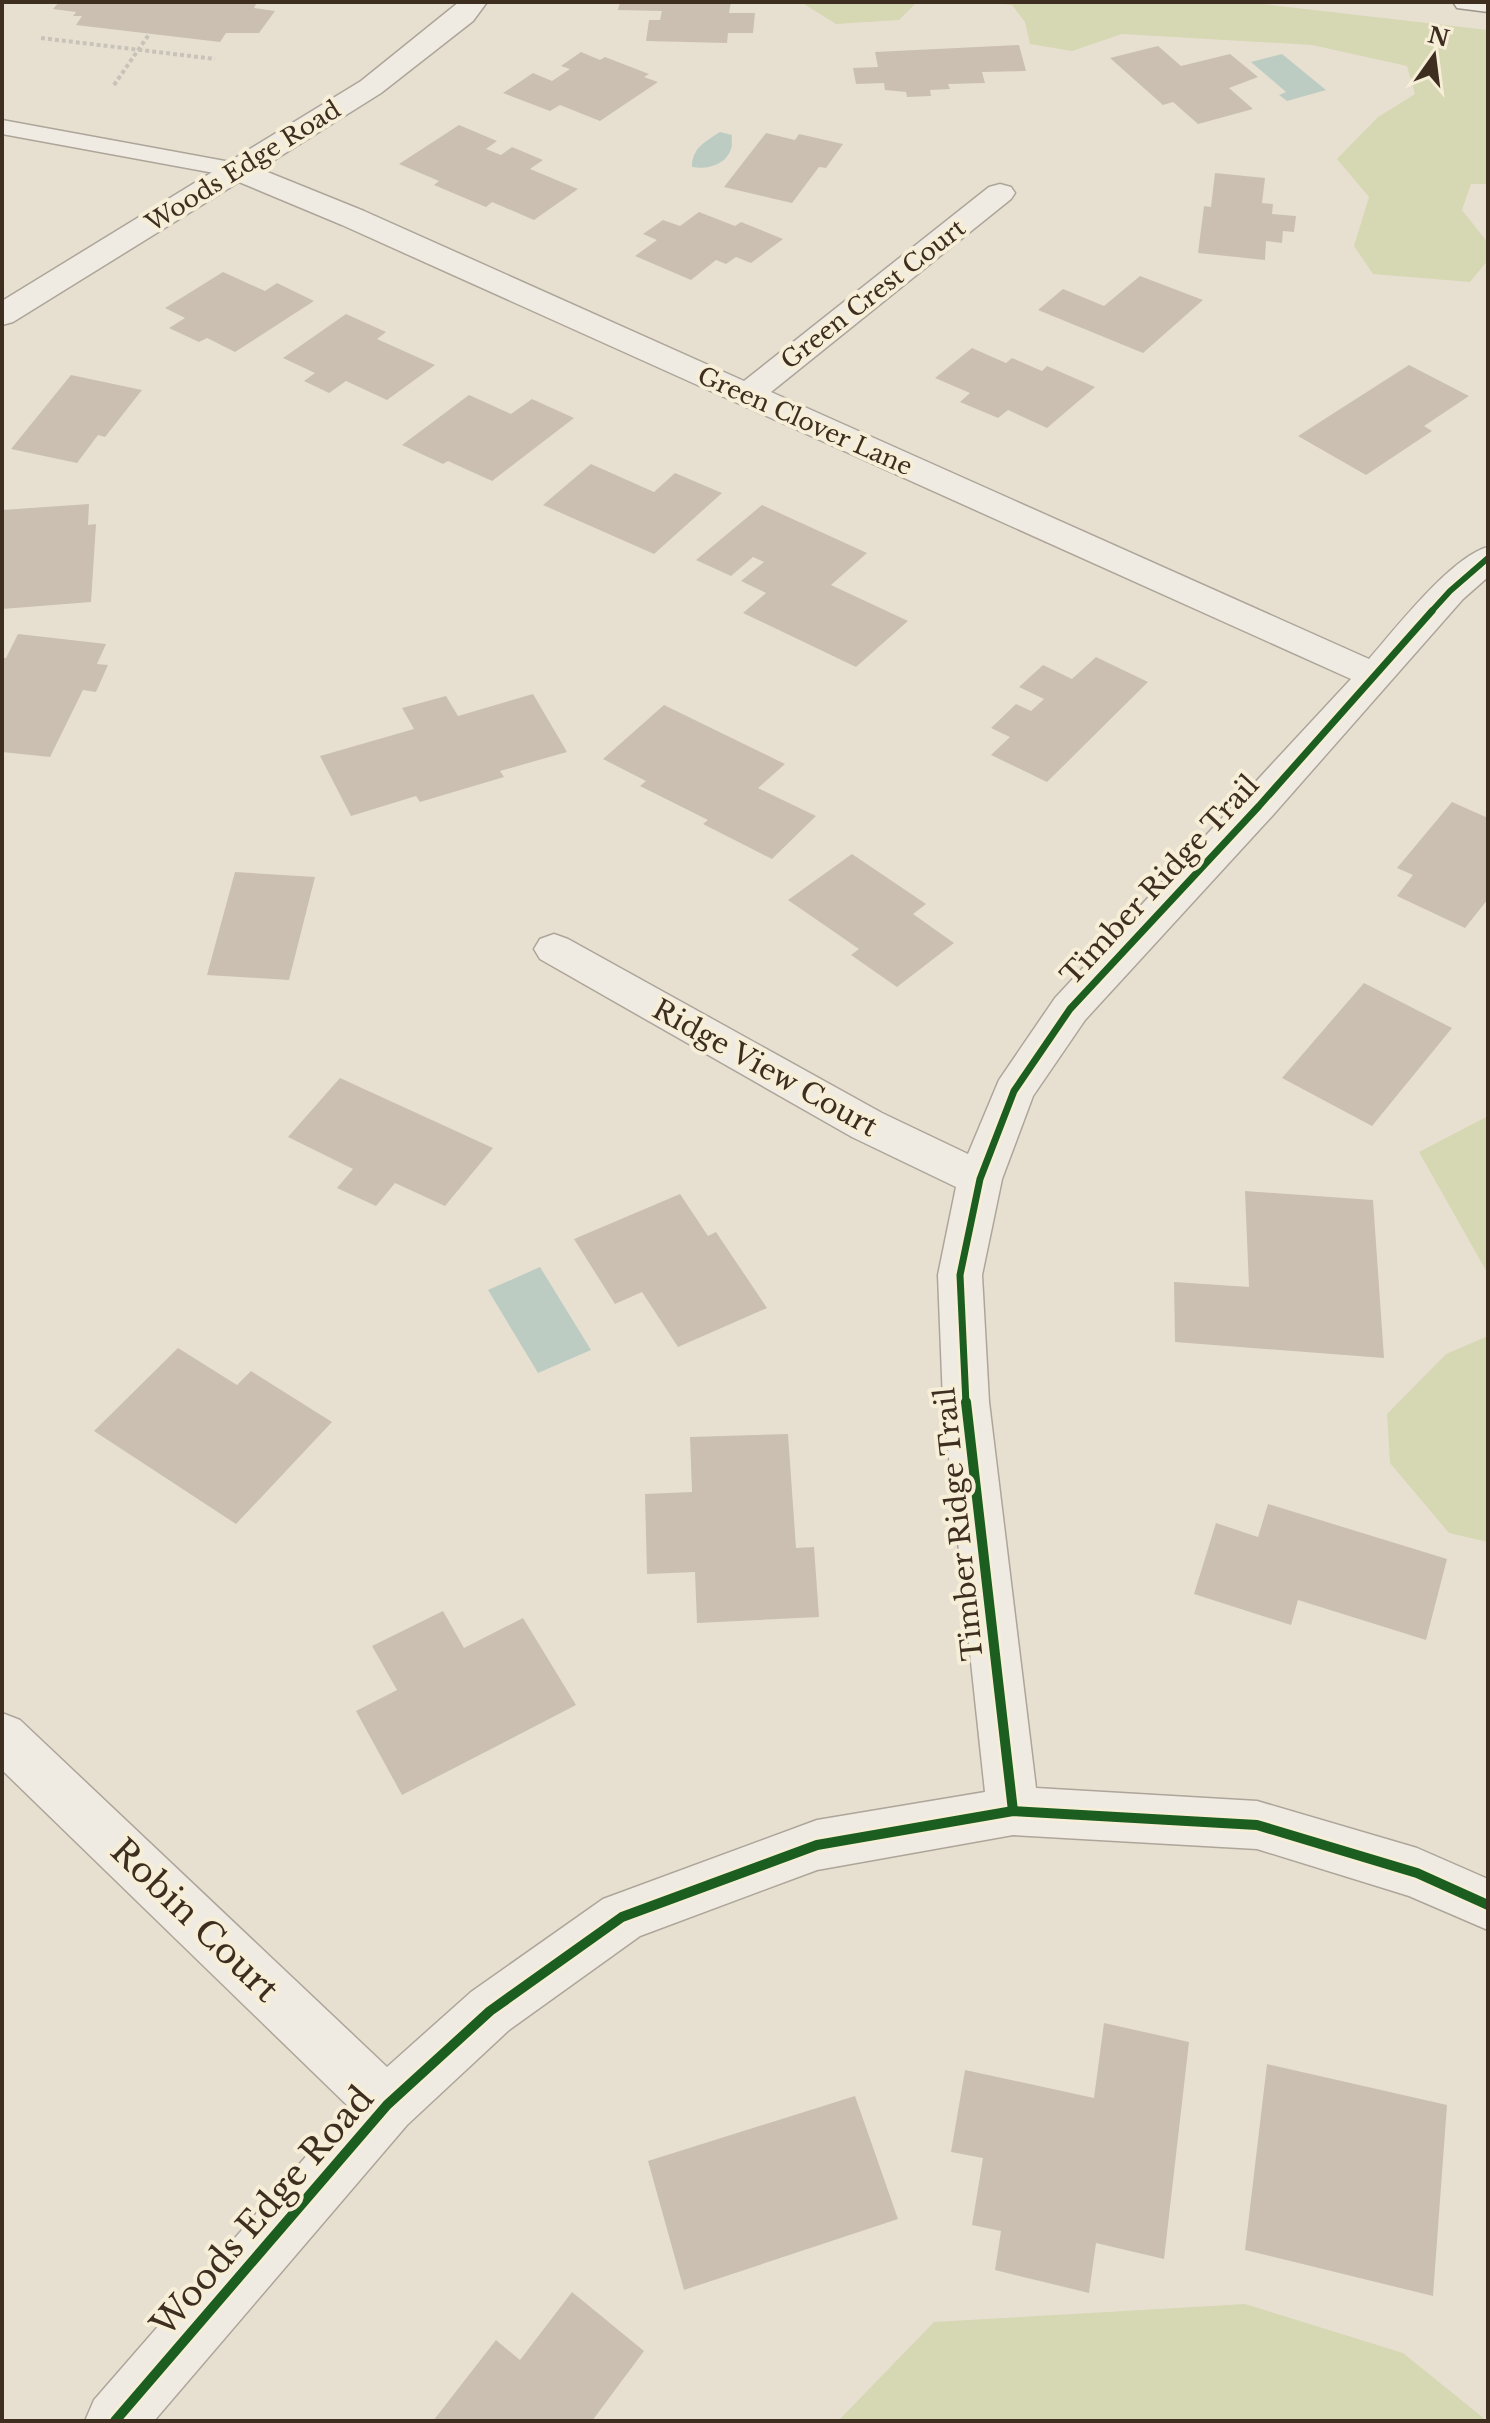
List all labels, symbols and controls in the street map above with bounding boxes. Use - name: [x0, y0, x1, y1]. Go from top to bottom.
- north arrow: [1394, 16, 1474, 96]
- text: N: [1425, 21, 1452, 53]
- street label: Woods Edge Road: [139, 94, 346, 238]
- street label: Green Crest Court: [775, 213, 971, 375]
- street label: Green Clover Lane: [693, 361, 917, 481]
- street label: Timber Ridge Trail: [1054, 768, 1266, 992]
- street label: Ridge View Court: [646, 992, 884, 1144]
- street label: Timber Ridge Trail: [927, 1386, 991, 1662]
- street label: Robin Court: [102, 1830, 288, 2011]
- street label: Woods Edge Road: [141, 2077, 382, 2345]

